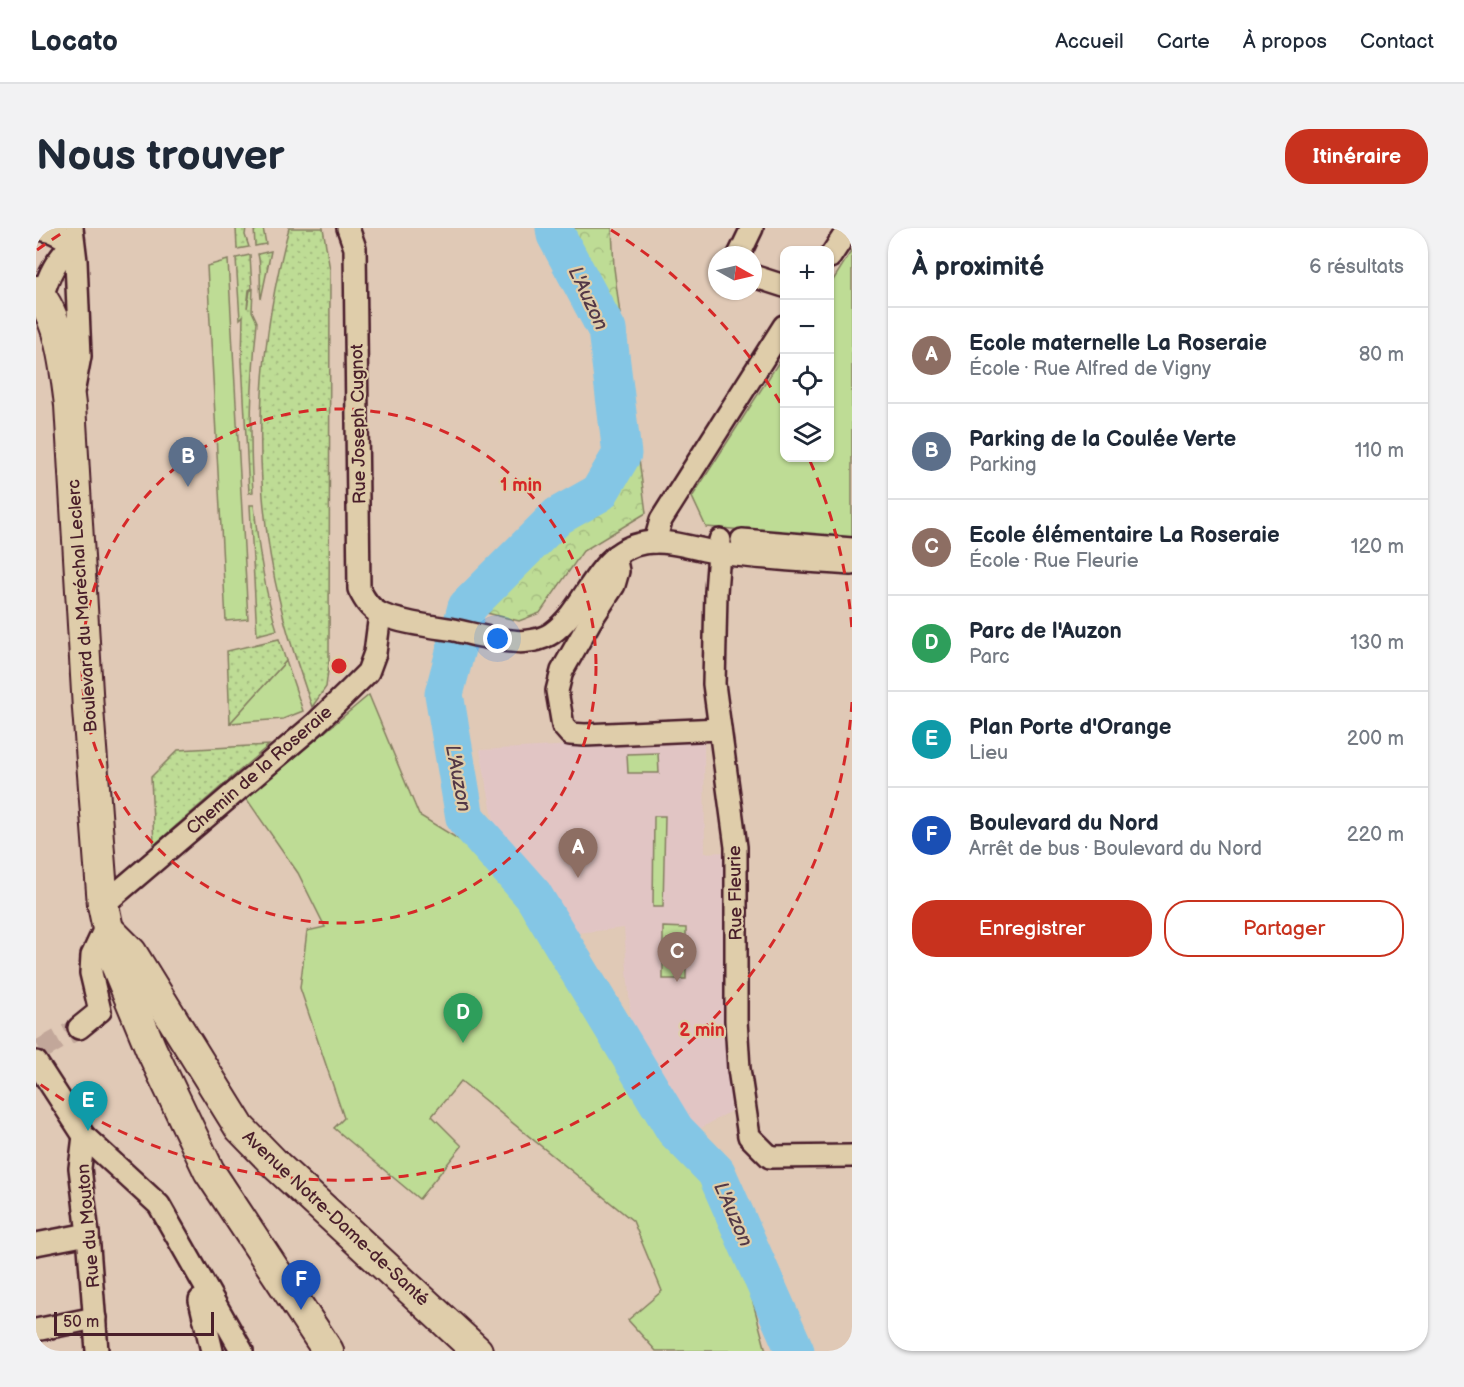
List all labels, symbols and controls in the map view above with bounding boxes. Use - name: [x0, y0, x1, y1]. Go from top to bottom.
- text: Locato: [30, 25, 118, 58]
- text: Accueil: [1055, 29, 1124, 54]
- text: Carte: [1157, 29, 1210, 54]
- text: À propos: [1243, 29, 1327, 54]
- text: Contact: [1360, 29, 1434, 54]
- button: Itinéraire: [1285, 129, 1428, 184]
- text: Nous trouver: [36, 131, 284, 182]
- north arrow: [708, 246, 762, 300]
- map controls: [780, 246, 834, 462]
- button: +: [780, 246, 834, 300]
- text: À proximité: [912, 252, 1044, 283]
- text: 6 résultats: [1309, 255, 1404, 279]
- water label: L'Auzon: [563, 263, 613, 334]
- button: −: [780, 300, 834, 354]
- text: Ecole maternelle La Roseraie: [969, 330, 1267, 357]
- street label: Rue Joseph Cugnot: [347, 343, 370, 504]
- text: A: [925, 343, 938, 367]
- text: 80 m: [1359, 343, 1404, 367]
- button: locate: [780, 354, 834, 408]
- text: École · Rue Alfred de Vigny: [969, 357, 1211, 381]
- button: layers: [780, 408, 834, 462]
- text: Parking de la Coulée Verte: [969, 426, 1236, 453]
- pin: B: [168, 438, 208, 487]
- text: B: [924, 439, 939, 463]
- text: 110 m: [1355, 439, 1404, 463]
- text: Parking: [969, 453, 1037, 477]
- text: 1 min: [500, 475, 542, 496]
- street label: Boulevard du Maréchal Leclerc: [63, 479, 102, 733]
- text: Ecole élémentaire La Roseraie: [969, 522, 1280, 549]
- text: C: [924, 535, 939, 559]
- text: 120 m: [1351, 535, 1404, 559]
- text: École · Rue Fleurie: [969, 549, 1139, 573]
- text: Parc de l'Auzon: [969, 618, 1122, 645]
- your location: [483, 624, 512, 653]
- text: D: [925, 631, 938, 655]
- text: 130 m: [1350, 631, 1404, 655]
- text: Parc: [969, 645, 1010, 669]
- centre of rings: [329, 656, 349, 676]
- street label: Chemin de la Roseraie: [182, 701, 337, 839]
- text: Plan Porte d'Orange: [969, 714, 1171, 741]
- text: E: [925, 727, 938, 751]
- text: 200 m: [1347, 727, 1404, 751]
- text: Lieu: [969, 741, 1008, 765]
- water label: L'Auzon: [440, 743, 476, 814]
- text: Boulevard du Nord: [969, 810, 1159, 837]
- text: F: [925, 823, 938, 847]
- text: 220 m: [1347, 823, 1404, 847]
- pin: A: [558, 828, 598, 878]
- text: Arrêt de bus · Boulevard du Nord: [969, 837, 1262, 861]
- street label: Rue Fleurie: [724, 845, 747, 941]
- button: Enregistrer: [912, 900, 1152, 957]
- button: Partager: [1164, 900, 1404, 957]
- pin: C: [658, 932, 696, 982]
- pin: D: [444, 994, 482, 1043]
- text: 2 min: [679, 1020, 725, 1041]
- pin: E: [68, 1082, 108, 1131]
- street label: Avenue Notre-Dame-de-Santé: [238, 1126, 433, 1311]
- street label: Rue du Mouton: [73, 1163, 104, 1289]
- water label: L'Auzon: [708, 1179, 758, 1250]
- pin: F: [282, 1260, 320, 1310]
- scale bar: [54, 1309, 214, 1336]
- text: 50 m: [63, 1313, 99, 1332]

